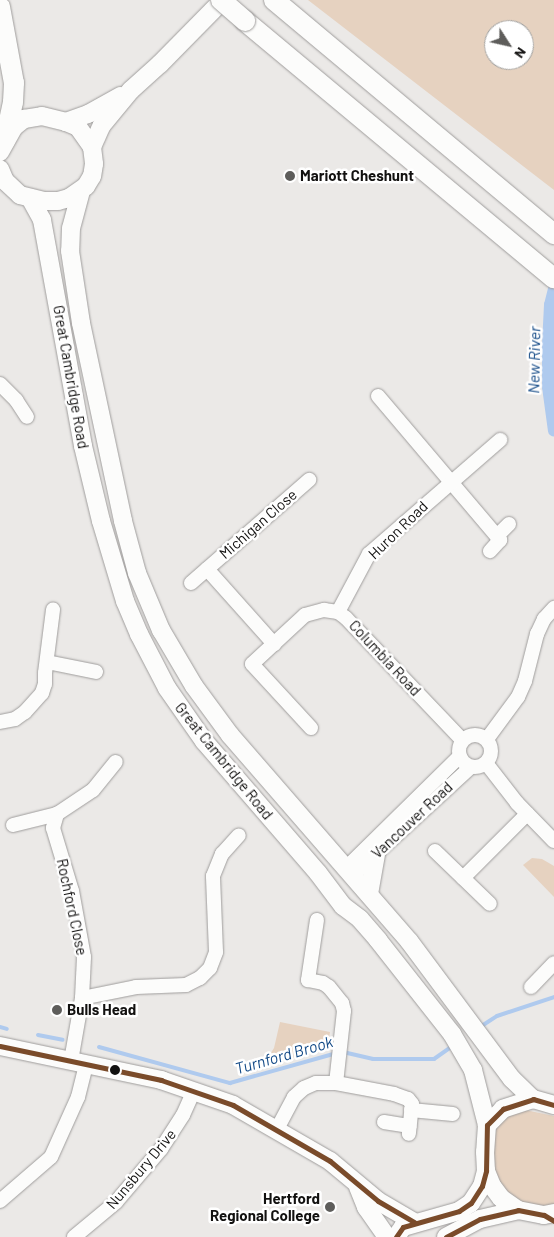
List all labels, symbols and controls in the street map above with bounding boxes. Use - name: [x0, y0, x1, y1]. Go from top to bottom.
- north arrow: [484, 20, 534, 70]
- text: N: [511, 45, 531, 62]
- place label: Mariott Cheshunt: [300, 167, 414, 185]
- marker: Mariott Cheshunt: [284, 170, 296, 182]
- street label: Great Cambridge Road: [50, 304, 92, 450]
- water label: New River: [524, 326, 544, 394]
- street label: Michigan Close: [216, 485, 300, 563]
- street label: Huron Road: [365, 497, 431, 563]
- street label: Columbia Road: [345, 616, 425, 700]
- street label: Great Cambridge Road: [171, 699, 277, 823]
- street label: Vancouver Road: [368, 778, 456, 862]
- street label: Rochford Close: [53, 857, 91, 957]
- place label: Bulls Head: [67, 1001, 136, 1019]
- marker: Bulls Head: [51, 1004, 63, 1016]
- water label: Turnford Brook: [233, 1032, 335, 1078]
- unlabelled marker: [110, 1065, 120, 1075]
- street label: Nunsbury Drive: [102, 1125, 180, 1213]
- place label: Hertford Regional College: [210, 1189, 320, 1224]
- marker: Hertford Regional College: [324, 1201, 336, 1213]

